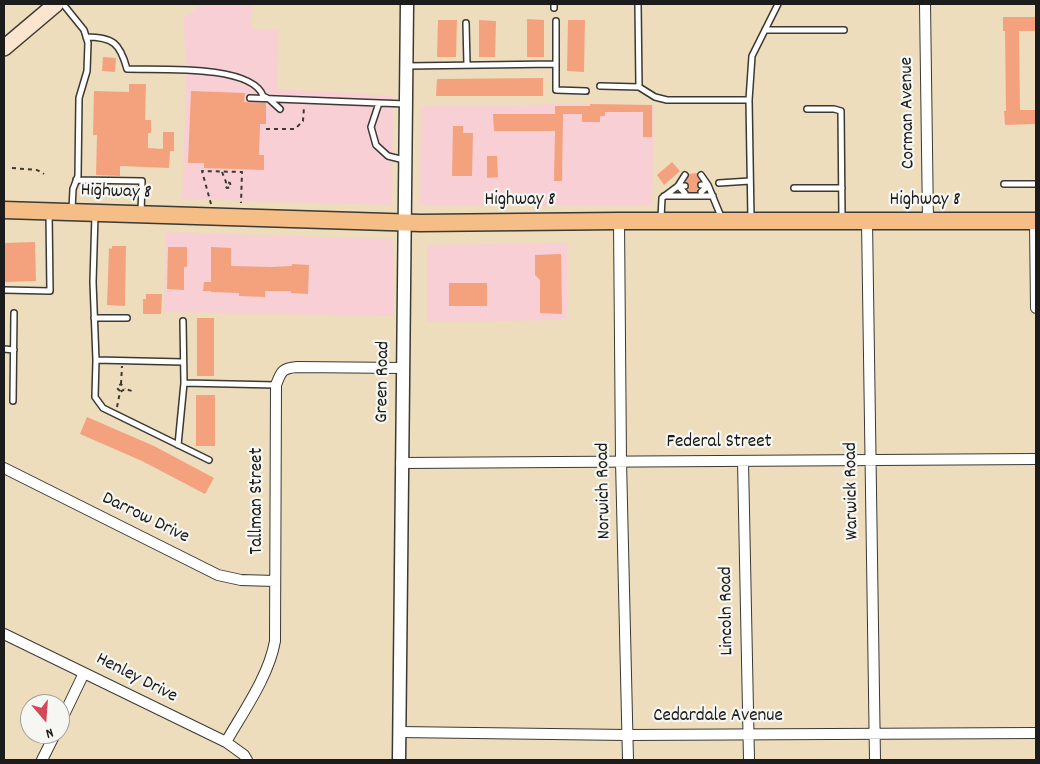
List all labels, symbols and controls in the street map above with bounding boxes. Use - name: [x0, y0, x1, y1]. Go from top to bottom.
- street label: Corman Avenue: [897, 57, 921, 169]
- street label: Highway 8: [80, 180, 152, 206]
- street label: Highway 8: [484, 190, 556, 212]
- street label: Highway 8: [889, 190, 961, 212]
- street label: Green Road: [372, 341, 396, 423]
- street label: Federal Street: [666, 432, 772, 454]
- street label: Norwich Road: [593, 442, 617, 540]
- street label: Warwick Road: [841, 442, 865, 540]
- street label: Tallman Street: [247, 448, 269, 554]
- street label: Darrow Drive: [98, 488, 192, 550]
- street label: Lincoln Road: [716, 566, 740, 656]
- street label: Henley Drive: [91, 649, 181, 709]
- north arrow: [20, 694, 70, 744]
- street label: Cedardale Avenue: [653, 706, 783, 728]
- text: N: [43, 722, 56, 743]

